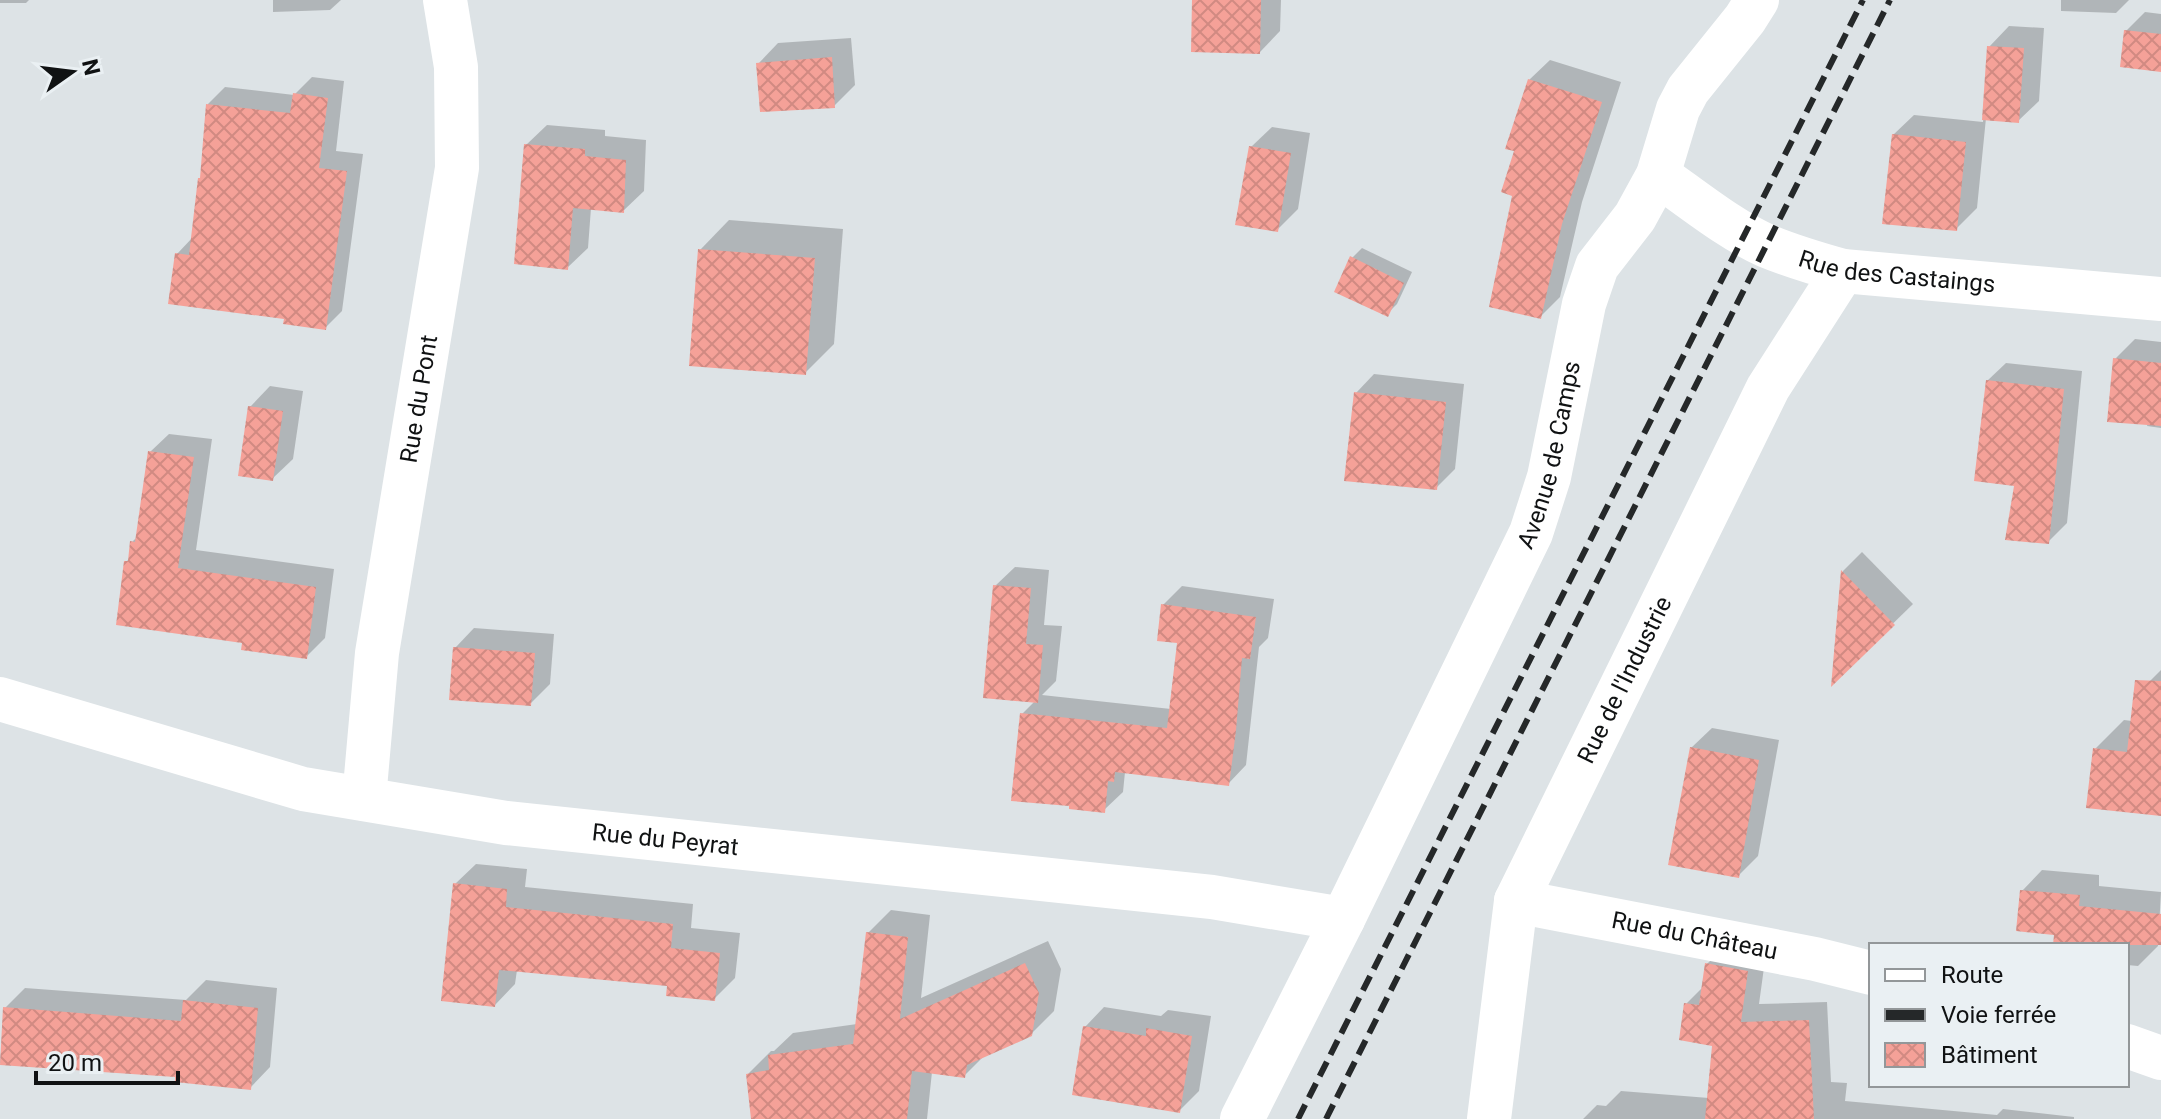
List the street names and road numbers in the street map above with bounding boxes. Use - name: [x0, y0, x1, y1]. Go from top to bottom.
- street label: Rue des Castaings: [1795, 245, 1996, 298]
- street label: Rue du Pont: [395, 333, 443, 465]
- street label: Avenue de Camps: [1512, 359, 1586, 553]
- street label: Rue de l'Industrie: [1572, 592, 1677, 768]
- street label: Rue du Peyrat: [591, 818, 740, 861]
- street label: Rue du Château: [1609, 906, 1780, 965]

